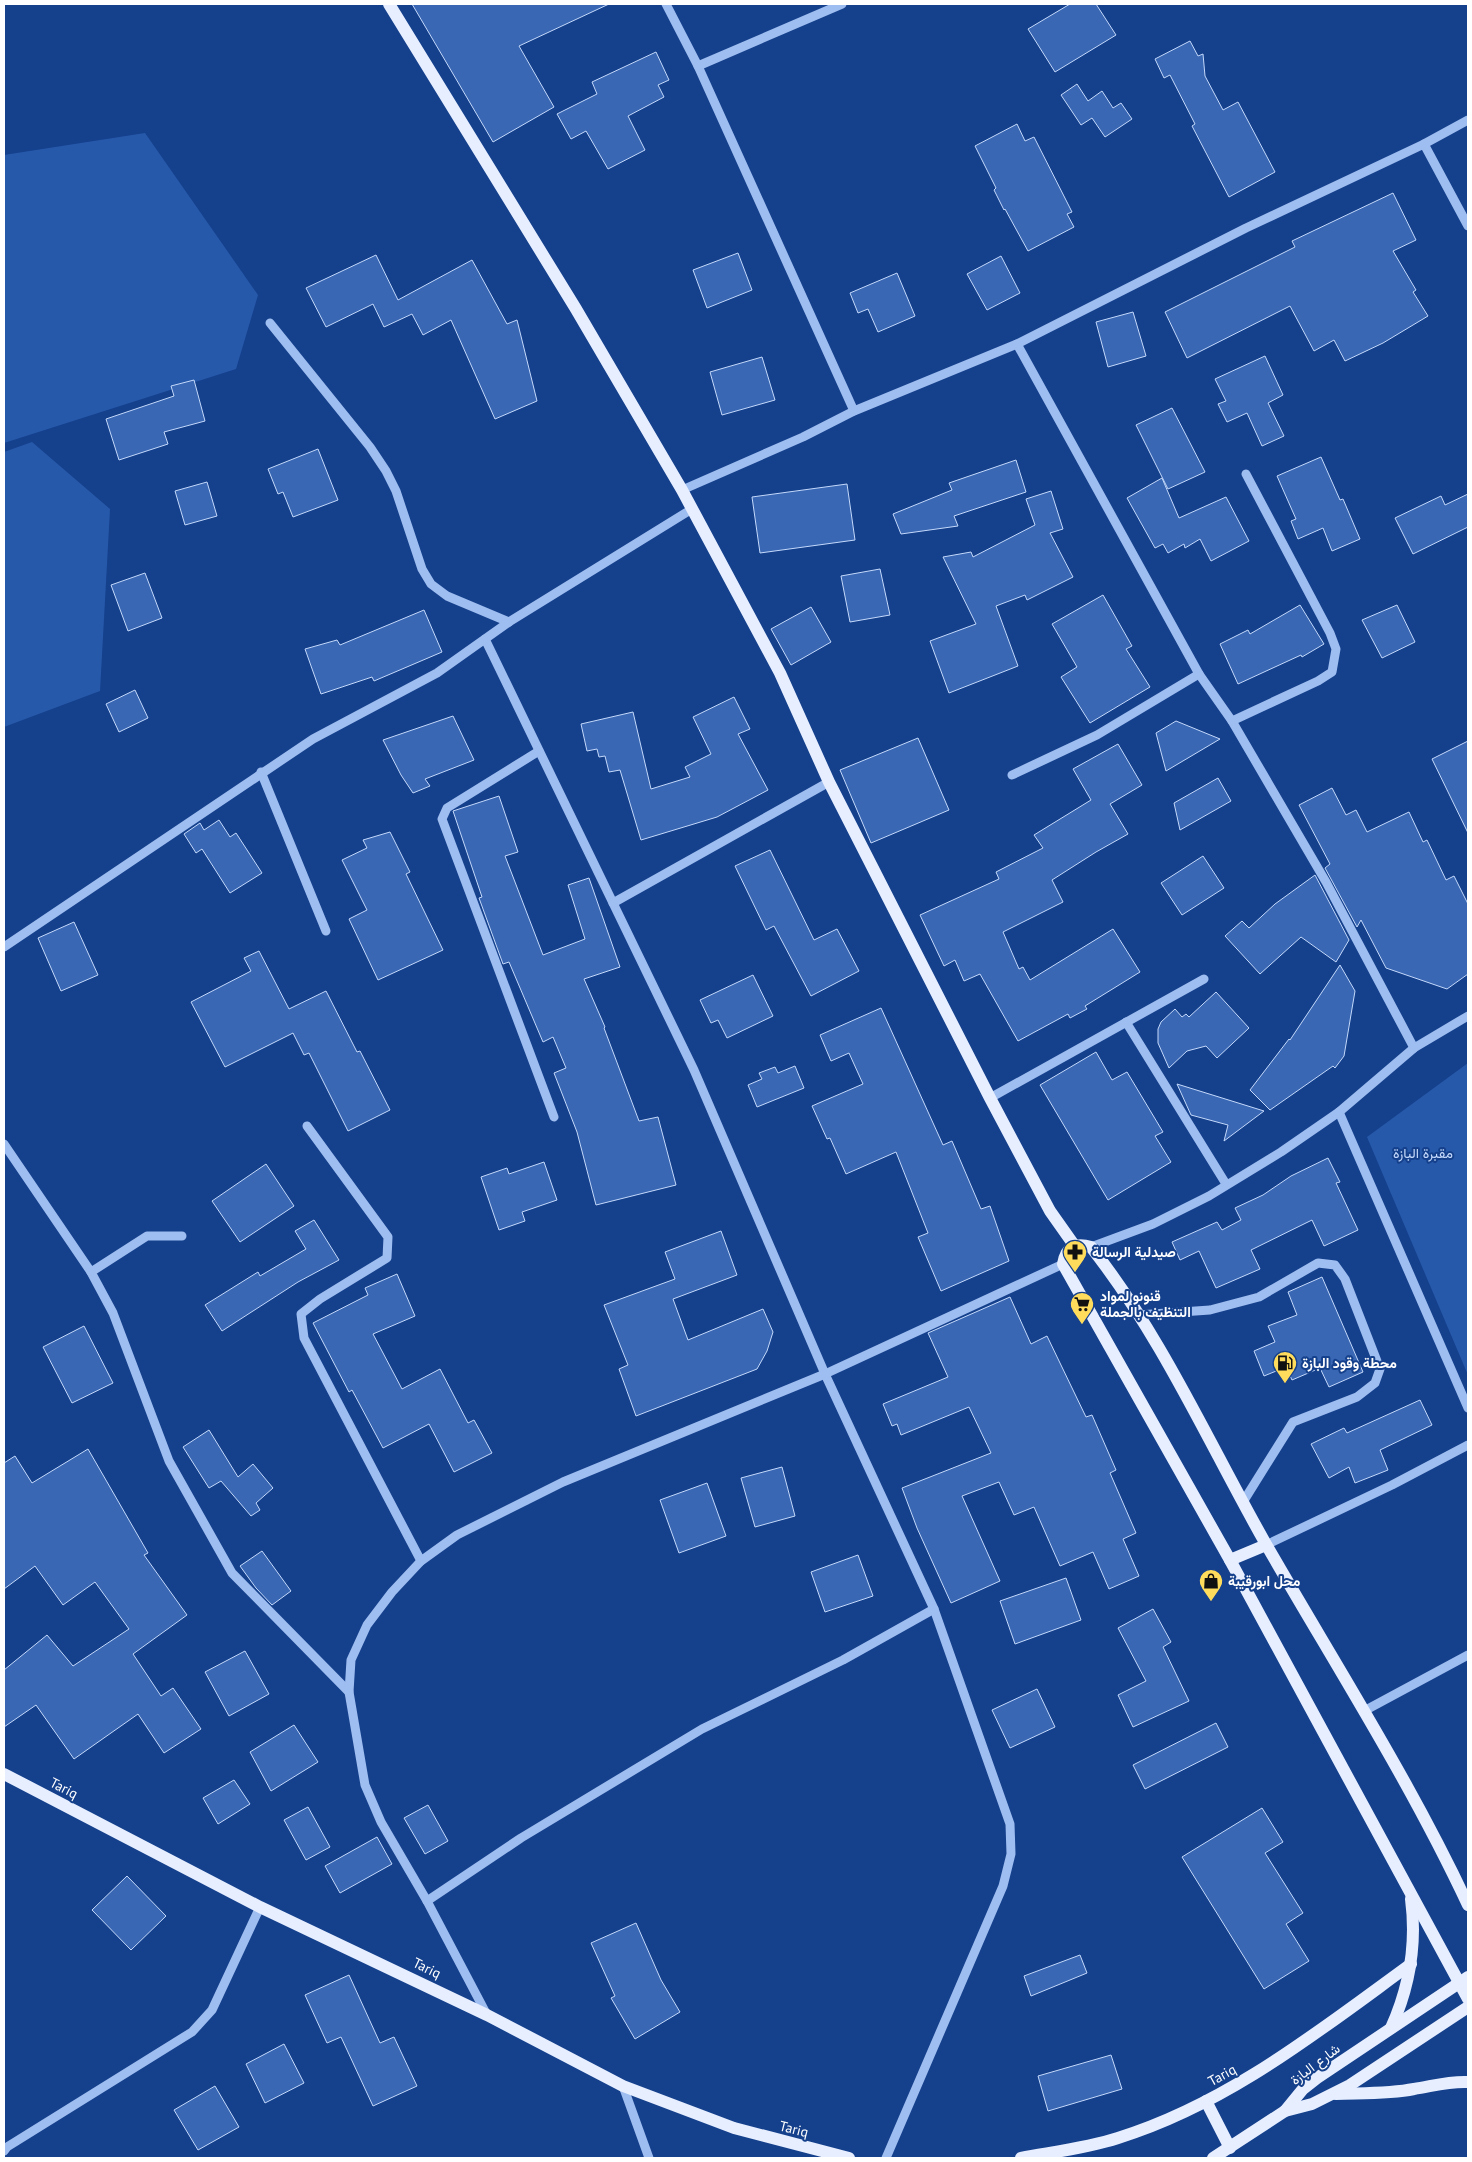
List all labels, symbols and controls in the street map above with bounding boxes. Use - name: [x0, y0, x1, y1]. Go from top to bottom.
- park label: مقبرة البازة: [1393, 1144, 1453, 1162]
- pharmacy icon: صيدلية الرسالة: [1062, 1239, 1088, 1273]
- place label: صيدلية الرسالة: [1092, 1243, 1176, 1261]
- place label: قنونو لمواد التنظيف بالجملة: [1100, 1287, 1191, 1321]
- supermarket icon: قنونو لمواد التنظيف بالجملة: [1069, 1291, 1095, 1325]
- fuel station icon: محطة وقود البازة: [1272, 1350, 1298, 1384]
- place label: محطة وقود البازة: [1302, 1354, 1397, 1372]
- shop icon: محل ابورقيبة: [1198, 1568, 1224, 1602]
- place label: محل ابورقيبة: [1228, 1572, 1301, 1590]
- street label: Tariq: [47, 1773, 81, 1803]
- street label: Tariq: [410, 1953, 444, 1983]
- street label: شارع البازة: [1286, 2039, 1345, 2090]
- street label: Tariq: [1205, 2060, 1239, 2090]
- street label: Tariq: [778, 2117, 810, 2141]

